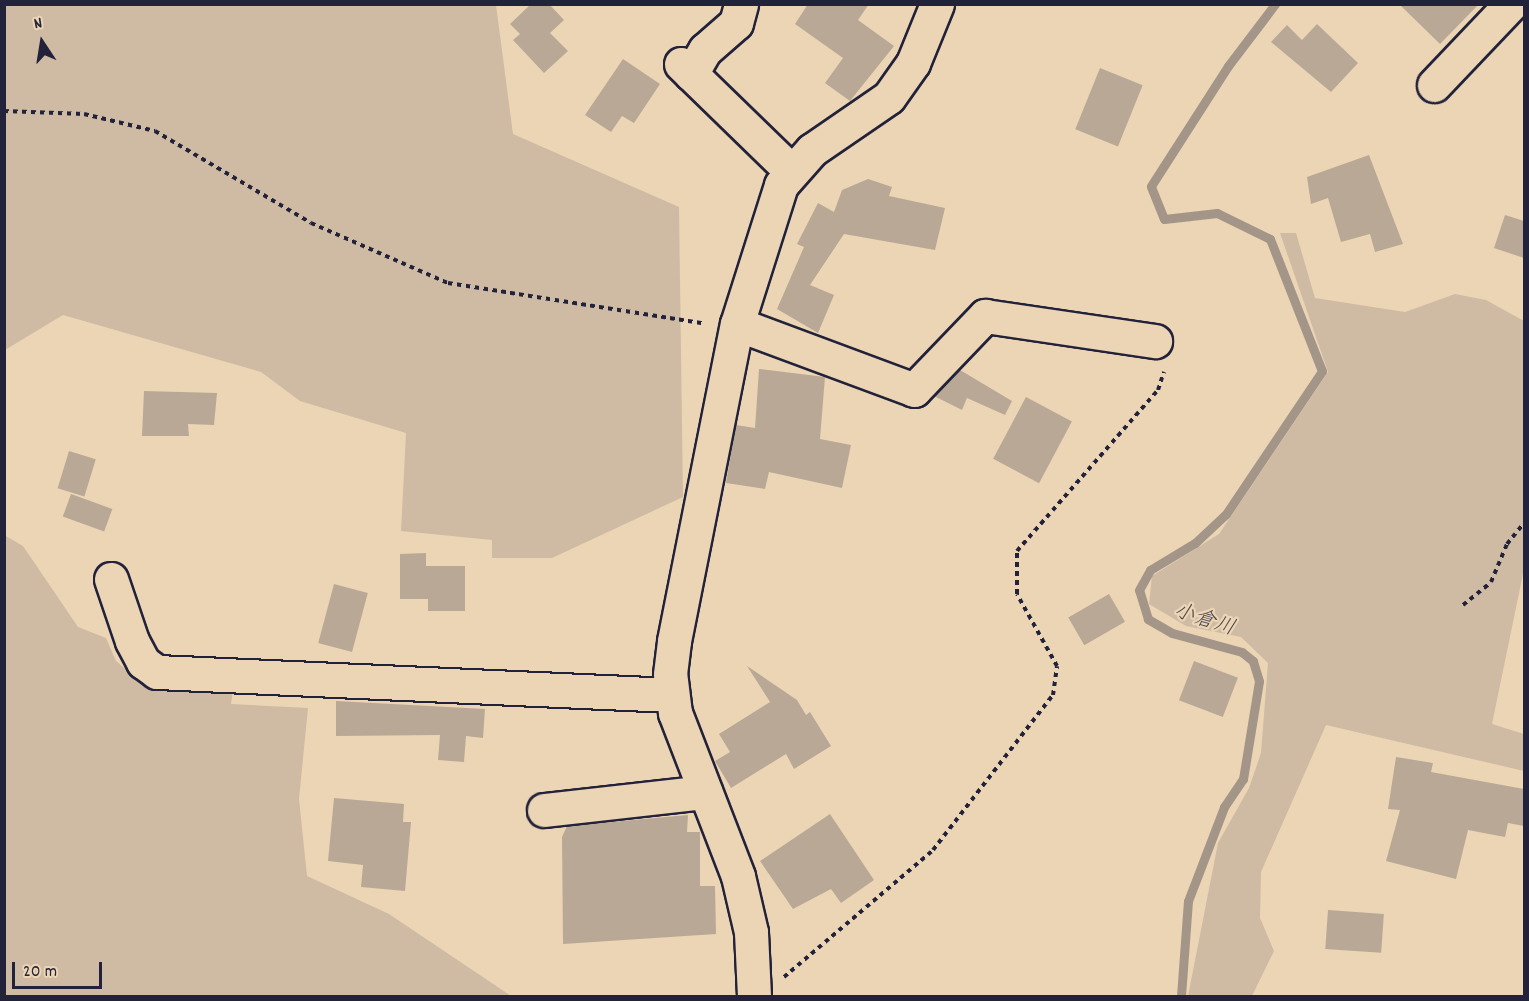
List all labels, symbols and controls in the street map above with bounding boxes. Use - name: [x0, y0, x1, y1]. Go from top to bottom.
- north arrow: [12, 12, 72, 72]
- text: N: [32, 12, 44, 36]
- water label: 小倉川: [1170, 599, 1238, 643]
- scale bar: [15, 950, 105, 988]
- text: 20 m: [23, 960, 57, 985]

